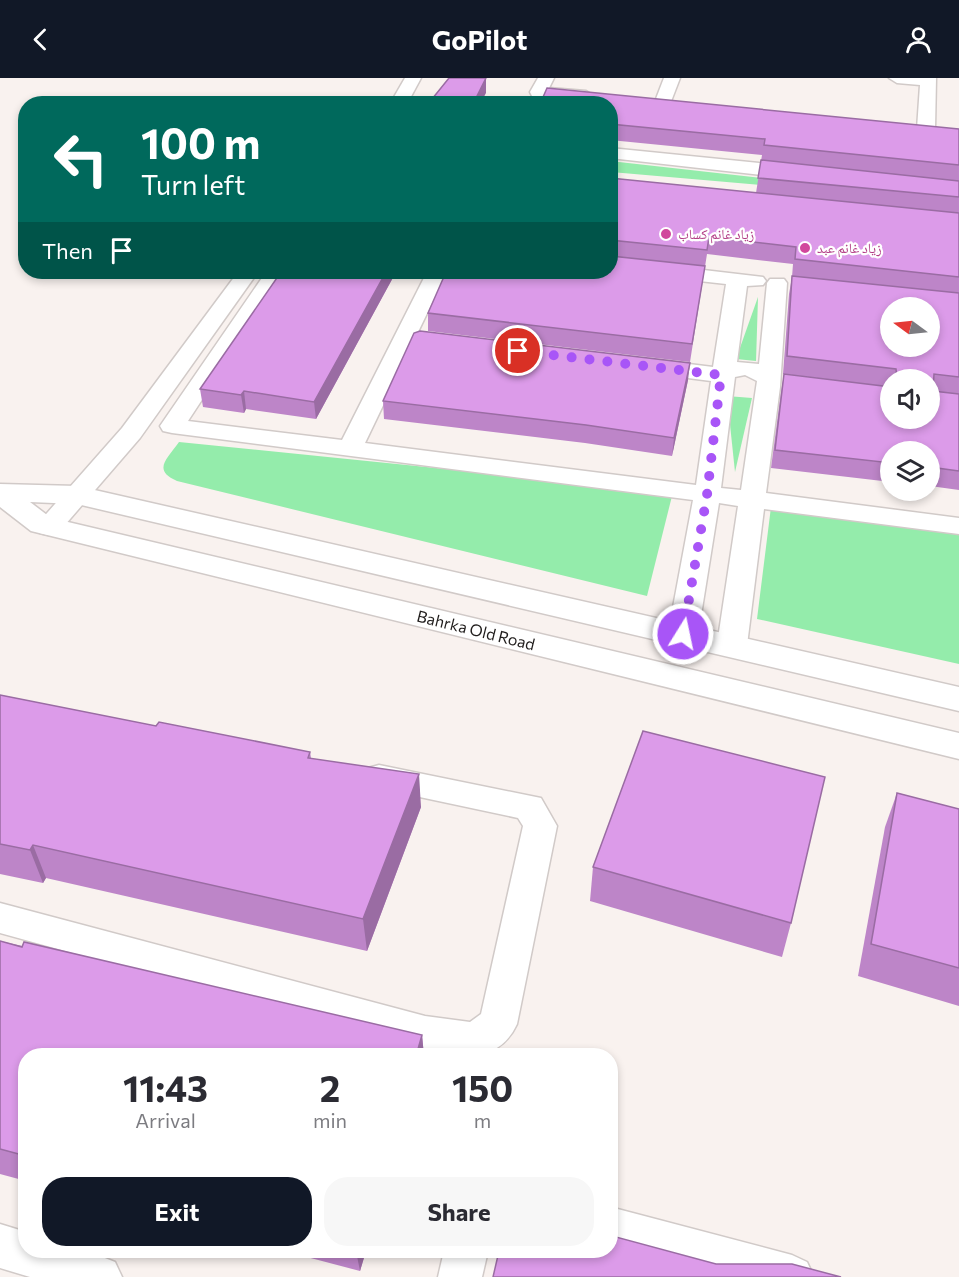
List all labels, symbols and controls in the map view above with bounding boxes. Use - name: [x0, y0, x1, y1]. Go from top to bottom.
- icon: back: [24, 23, 57, 56]
- text: GoPilot: [432, 23, 527, 56]
- icon: person: [902, 23, 935, 56]
- text: 100 m: [141, 116, 261, 168]
- icon: left: [42, 120, 120, 198]
- text: Turn left: [141, 168, 245, 201]
- place label: زياد غانم كساب: [678, 225, 754, 244]
- marker: زياد غانم كساب: [659, 227, 673, 241]
- icon: arrive: [105, 234, 138, 267]
- text: Then: [42, 237, 93, 264]
- place label: زياد غانم عبد: [817, 239, 882, 258]
- marker: زياد غانم عبد: [798, 241, 812, 255]
- north arrow: [880, 297, 940, 357]
- map controls: [880, 297, 940, 501]
- pin: [492, 325, 543, 376]
- icon: arrive: [501, 334, 534, 367]
- button: sound: [880, 369, 940, 429]
- button: layers: [880, 441, 940, 501]
- position arrow: [651, 602, 715, 666]
- street label: Bahrka Old Road: [415, 606, 537, 653]
- text: 11:43: [123, 1065, 208, 1109]
- text: 2: [320, 1065, 340, 1109]
- text: 150: [452, 1065, 513, 1109]
- text: Arrival: [135, 1108, 196, 1132]
- text: min: [313, 1108, 347, 1132]
- text: m: [474, 1108, 491, 1132]
- button: Exit: [42, 1177, 312, 1246]
- button: Share: [324, 1177, 594, 1246]

